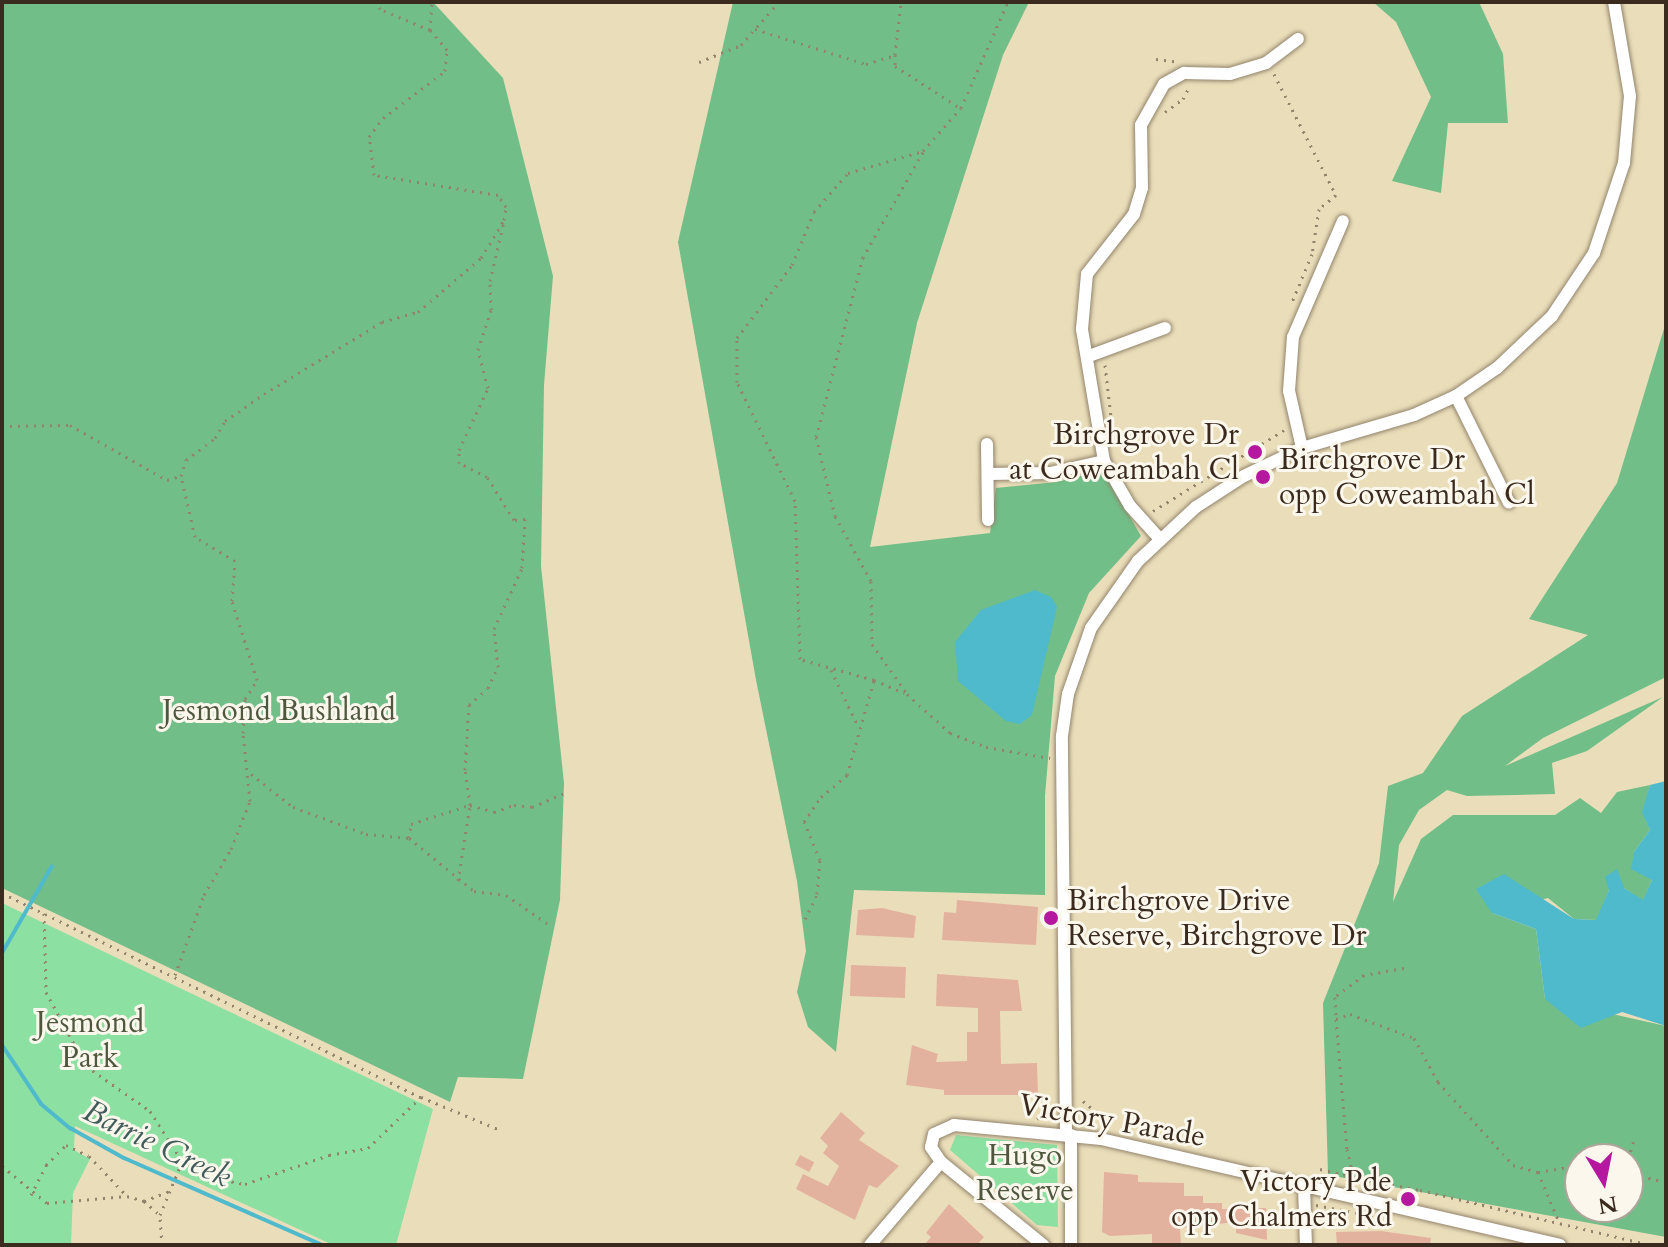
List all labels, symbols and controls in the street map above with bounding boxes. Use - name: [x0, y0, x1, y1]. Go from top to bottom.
- place label: Birchgrove Dr at Coweambah Cl: [1009, 417, 1239, 488]
- place label: Birchgrove Dr opp Coweambah Cl: [1279, 442, 1535, 512]
- marker: Birchgrove Dr at Coweambah Cl: [1246, 443, 1264, 461]
- marker: Birchgrove Dr opp Coweambah Cl: [1254, 468, 1272, 486]
- park label: Jesmond Bushland: [162, 693, 396, 729]
- place label: Birchgrove Drive Reserve, Birchgrove Dr: [1067, 883, 1367, 954]
- marker: Birchgrove Drive Reserve, Birchgrove Dr: [1042, 909, 1060, 927]
- park label: Jesmond Park: [36, 1005, 144, 1076]
- street label: Victory Parade: [1016, 1087, 1208, 1155]
- water label: Barrie Creek: [77, 1092, 237, 1196]
- park label: Hugo Reserve: [976, 1138, 1074, 1208]
- north arrow: [1564, 1143, 1644, 1223]
- place label: Victory Pde opp Chalmers Rd: [1171, 1164, 1392, 1234]
- text: N: [1596, 1188, 1620, 1221]
- marker: Victory Pde opp Chalmers Rd: [1399, 1190, 1417, 1208]

